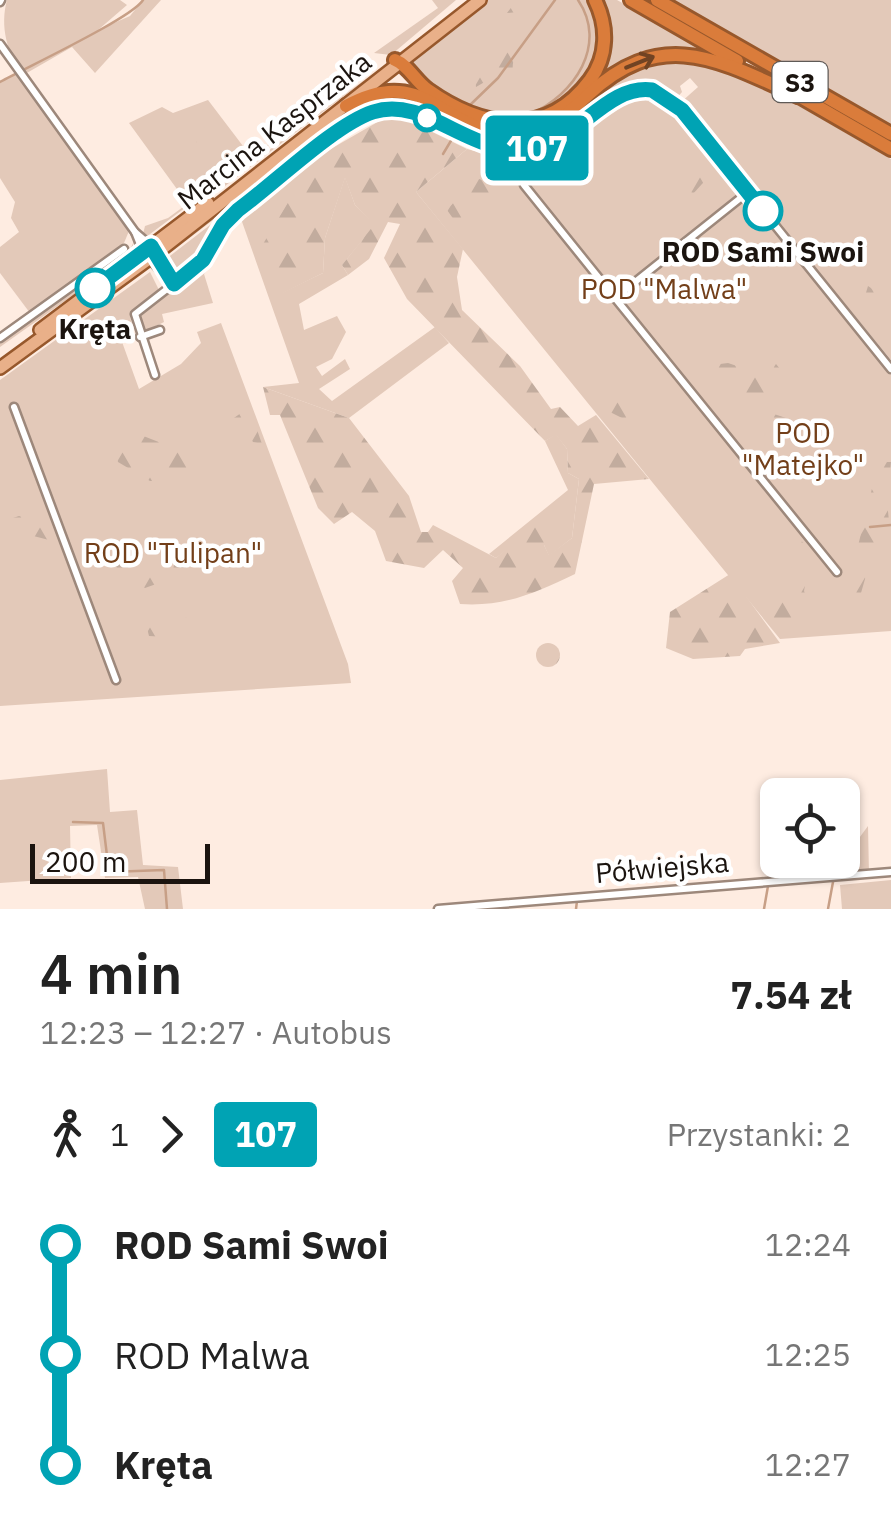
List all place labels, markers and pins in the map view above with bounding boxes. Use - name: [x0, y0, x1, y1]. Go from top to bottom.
- unlabelled marker: [414, 105, 440, 131]
- marker: ROD Sami Swoi: [744, 192, 782, 230]
- place label: ROD Sami Swoi: [662, 233, 864, 270]
- marker: Kręta: [76, 269, 114, 307]
- place label: Kręta: [59, 310, 131, 347]

